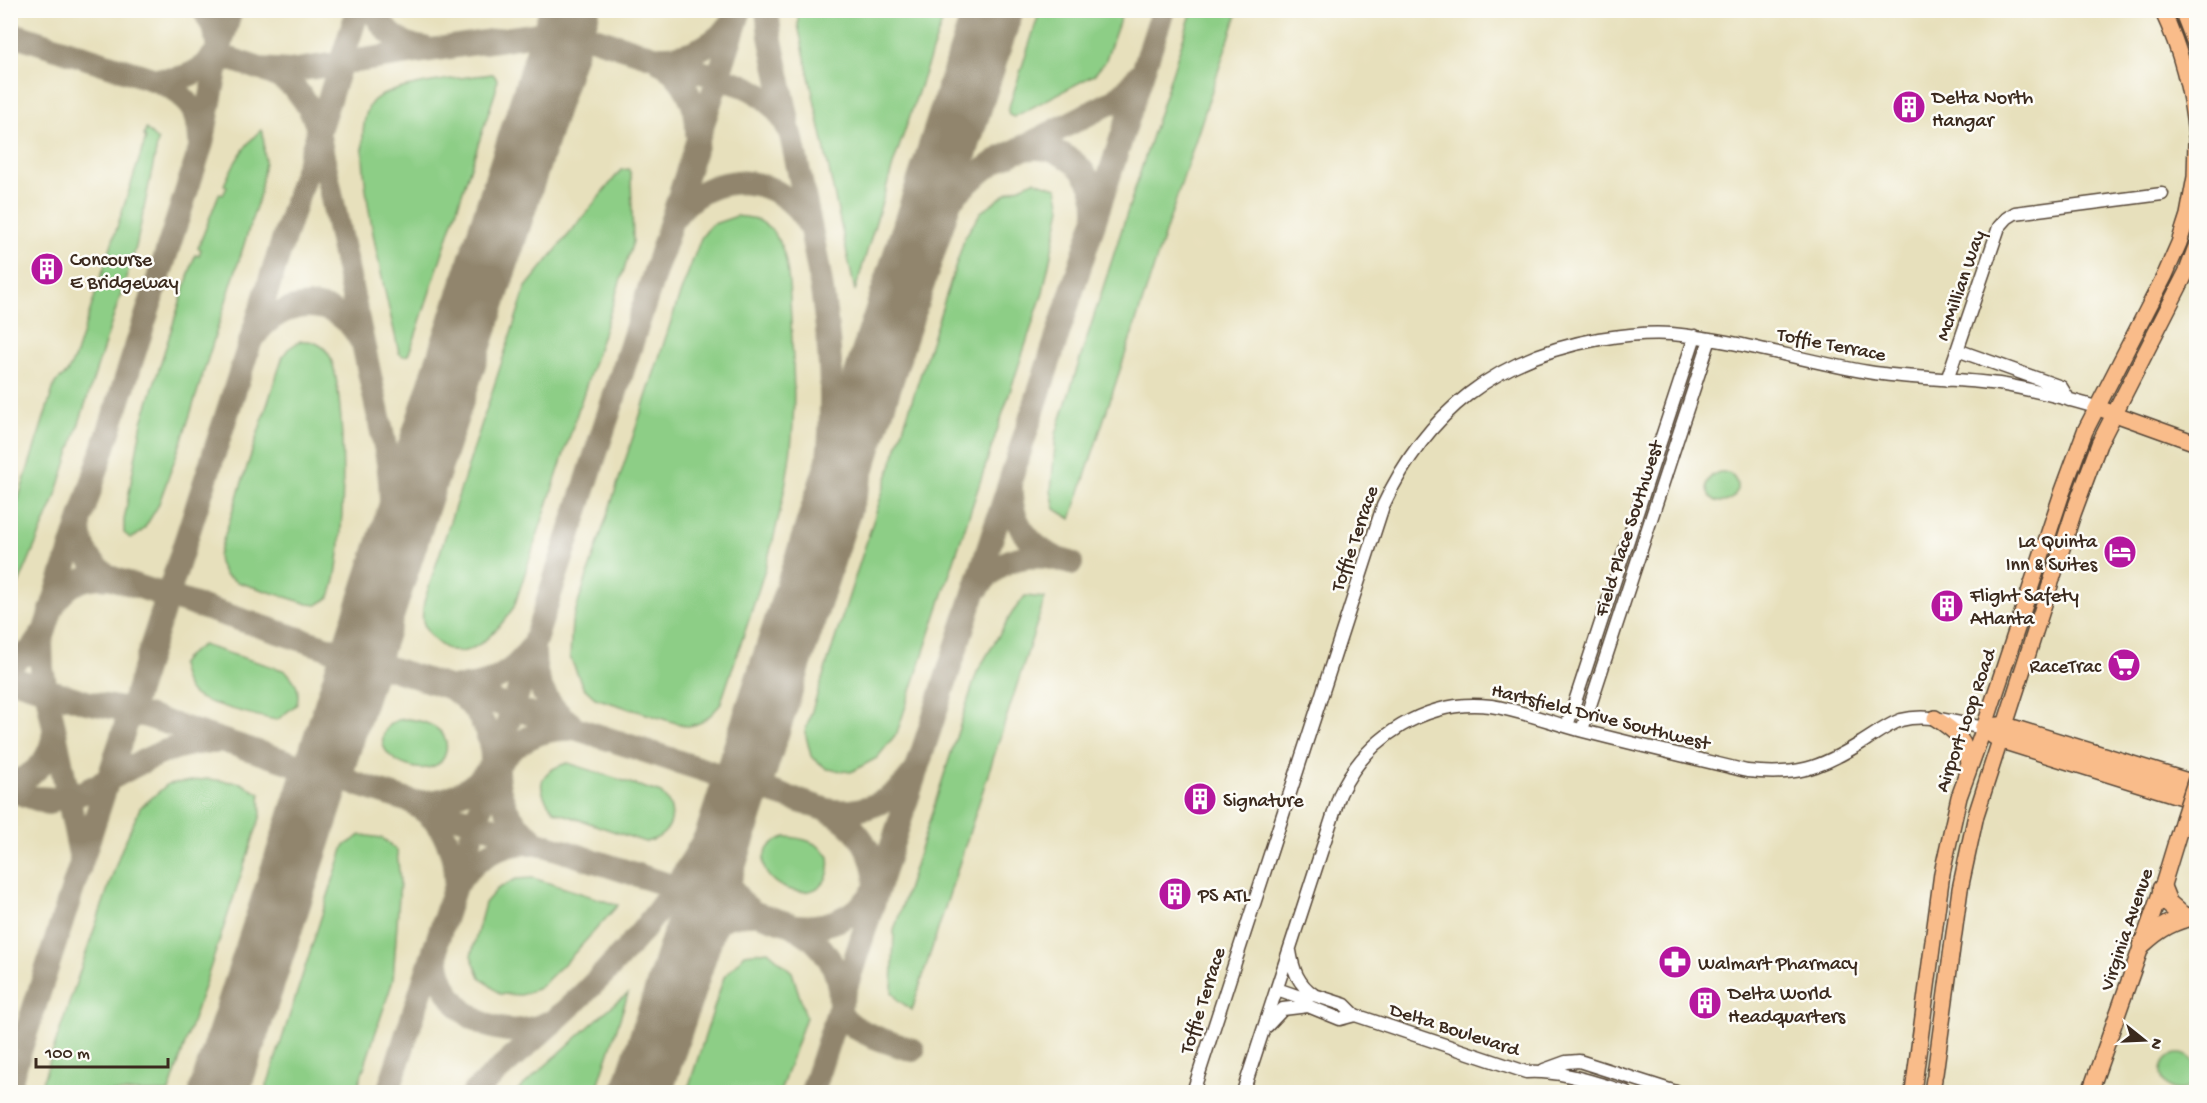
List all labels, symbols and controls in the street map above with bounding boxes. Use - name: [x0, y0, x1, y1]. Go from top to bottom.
- place label: Delta North Hangar: [1930, 88, 2033, 134]
- building icon: Delta North Hangar: [1891, 89, 1927, 125]
- street label: McMillian Way: [1933, 228, 1992, 344]
- place label: Concourse E Bridgeway: [70, 250, 179, 296]
- building icon: Concourse E Bridgeway: [29, 251, 65, 287]
- street label: Toffie Terrace: [1774, 324, 1888, 368]
- street label: Field Place Southwest: [1591, 437, 1670, 621]
- street label: Toffie Terrace: [1327, 483, 1385, 596]
- place label: La Quinta Inn & Suites: [2006, 532, 2098, 578]
- hotel icon: La Quinta Inn & Suites: [2102, 534, 2138, 570]
- place label: Flight Safety Atlanta: [1969, 586, 2079, 632]
- building icon: Flight Safety Atlanta: [1929, 588, 1965, 624]
- street label: Airport Loop Road: [1932, 644, 2003, 796]
- supermarket icon: RaceTrac: [2106, 647, 2142, 683]
- place label: RaceTrac: [2030, 657, 2102, 680]
- street label: Hartsfield Drive Southwest: [1489, 680, 1714, 757]
- building icon: Signature: [1182, 781, 1218, 817]
- place label: Signature: [1223, 791, 1304, 814]
- street label: Virginia Avenue: [2096, 865, 2160, 995]
- building icon: PS ATL: [1157, 876, 1193, 912]
- place label: PS ATL: [1197, 886, 1251, 909]
- pharmacy icon: Walmart Pharmacy: [1657, 944, 1693, 980]
- street label: Toffie Terrace: [1176, 945, 1232, 1058]
- place label: Walmart Pharmacy: [1698, 954, 1858, 977]
- place label: Delta World Headquarters: [1726, 984, 1846, 1030]
- building icon: Delta World Headquarters: [1687, 985, 1723, 1021]
- street label: Delta Boulevard: [1384, 999, 1524, 1064]
- north arrow: [2114, 1010, 2174, 1070]
- scale bar: [36, 1031, 168, 1069]
- text: N: [2144, 1036, 2166, 1052]
- text: 100 m: [44, 1044, 90, 1065]

